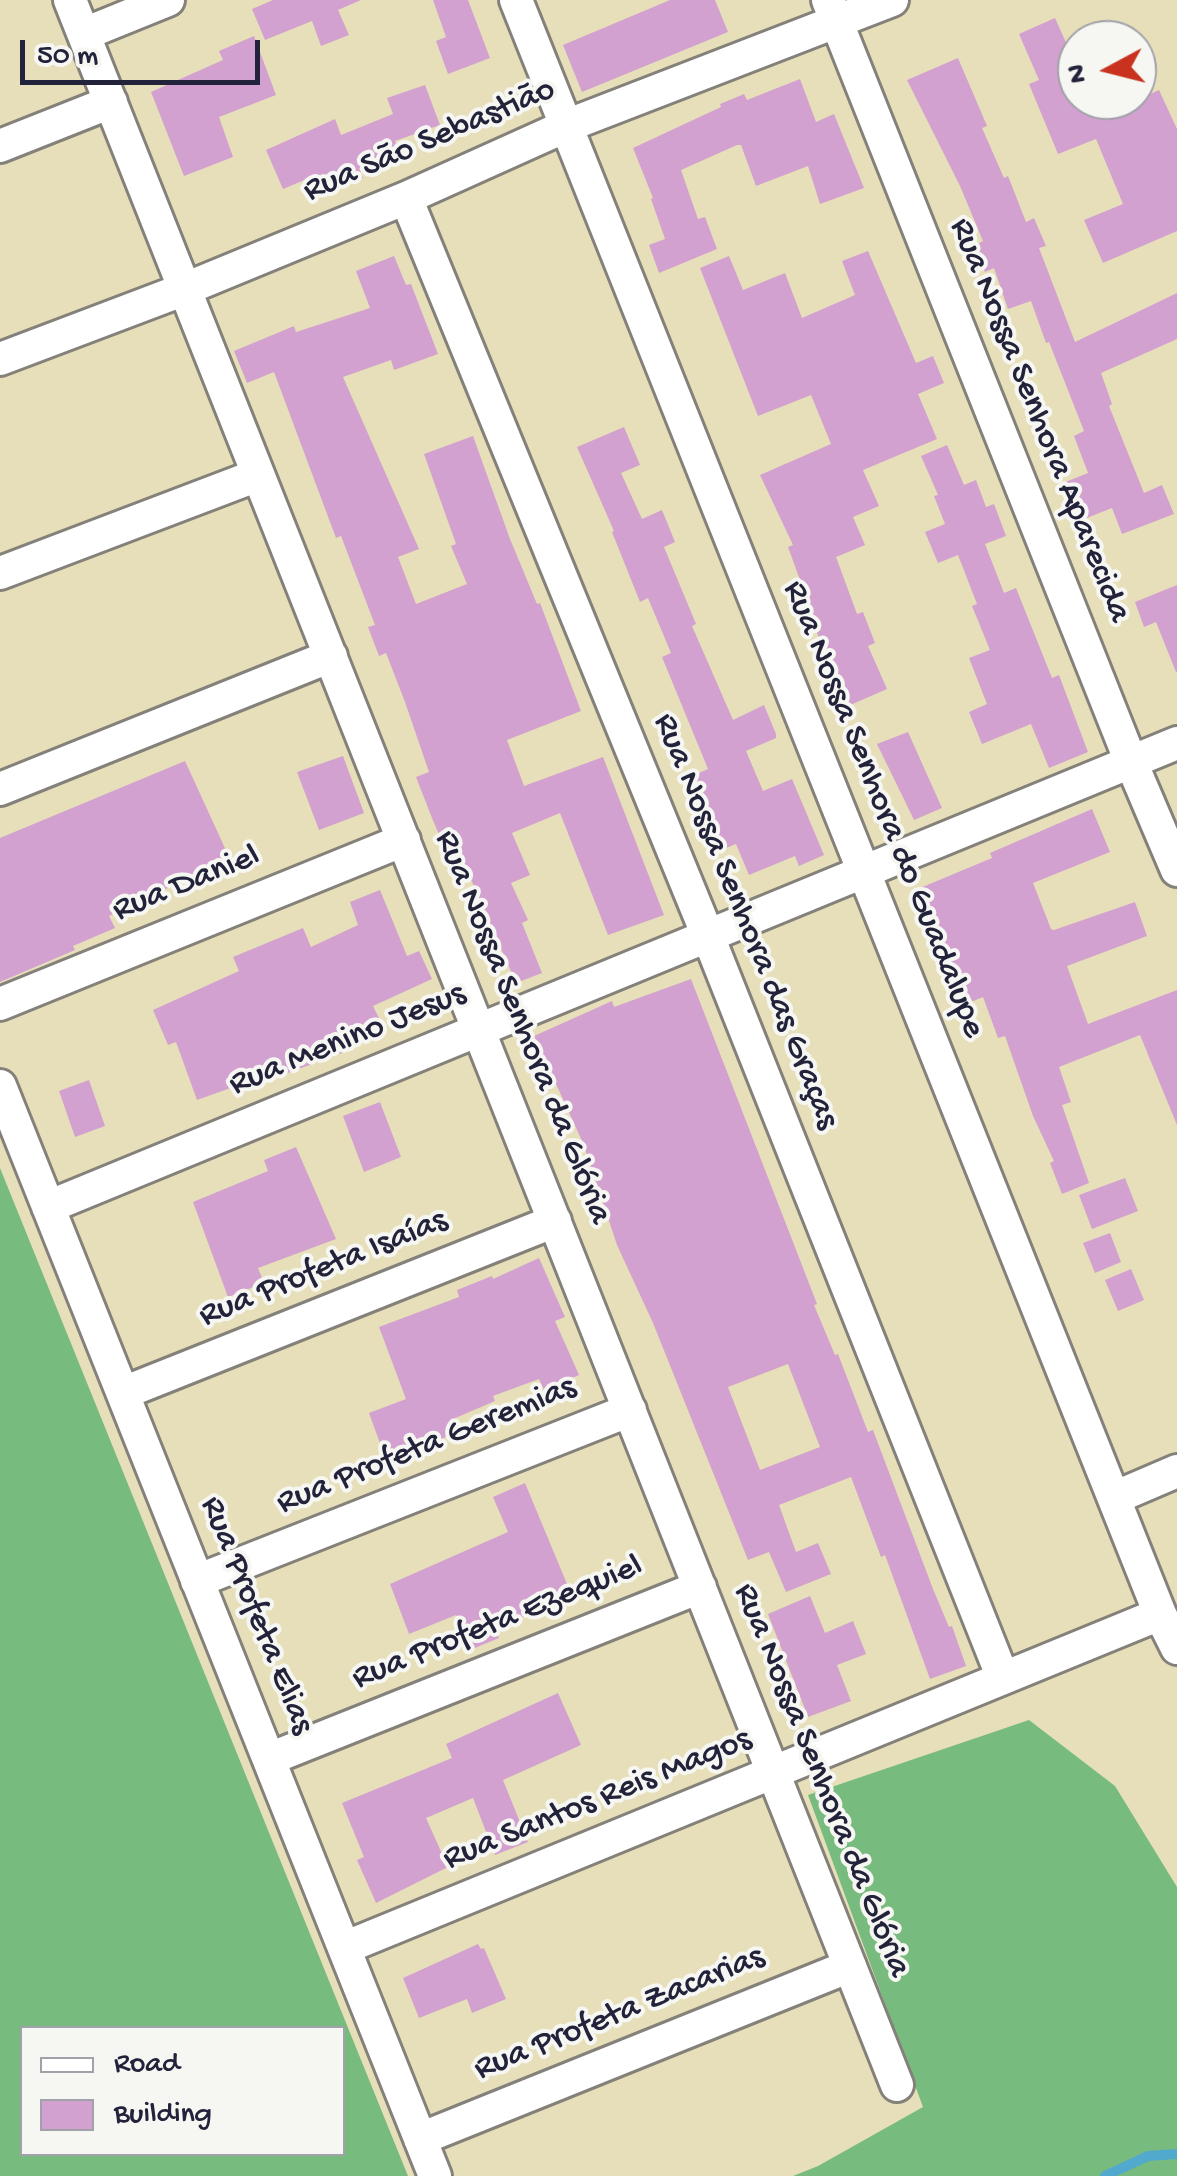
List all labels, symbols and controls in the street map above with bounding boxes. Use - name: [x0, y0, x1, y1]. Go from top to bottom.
- scale bar: [25, 20, 265, 82]
- north arrow: [1057, 20, 1157, 120]
- text: 50 m: [37, 40, 98, 75]
- text: N: [1061, 62, 1096, 85]
- street label: Rua São Sebastião: [298, 70, 562, 214]
- street label: Rua Nossa Senhora Aparecida: [938, 213, 1138, 629]
- street label: Rua Nossa Senhora do Guadalupe: [771, 575, 993, 1045]
- street label: Rua Nossa Senhora das Graças: [641, 708, 847, 1136]
- street label: Rua Nossa Senhora da Glória: [423, 825, 619, 1231]
- street label: Rua Daniel: [107, 837, 267, 933]
- street label: Rua Menino Jesus: [224, 975, 472, 1107]
- street label: Rua Profeta Isaías: [194, 1201, 454, 1339]
- street label: Rua Profeta Geremias: [271, 1368, 583, 1526]
- street label: Rua Profeta Elias: [188, 1491, 322, 1741]
- street label: Rua Profeta Ezequiel: [347, 1547, 649, 1701]
- street label: Rua Nossa Senhora da Glória: [722, 1578, 918, 1984]
- street label: Rua Santos Reis Magos: [438, 1720, 758, 1882]
- street label: Rua Profeta Zacarias: [469, 1938, 771, 2092]
- legend: [20, 2026, 345, 2156]
- text: Road: [114, 2048, 180, 2083]
- text: Building: [114, 2098, 212, 2133]

